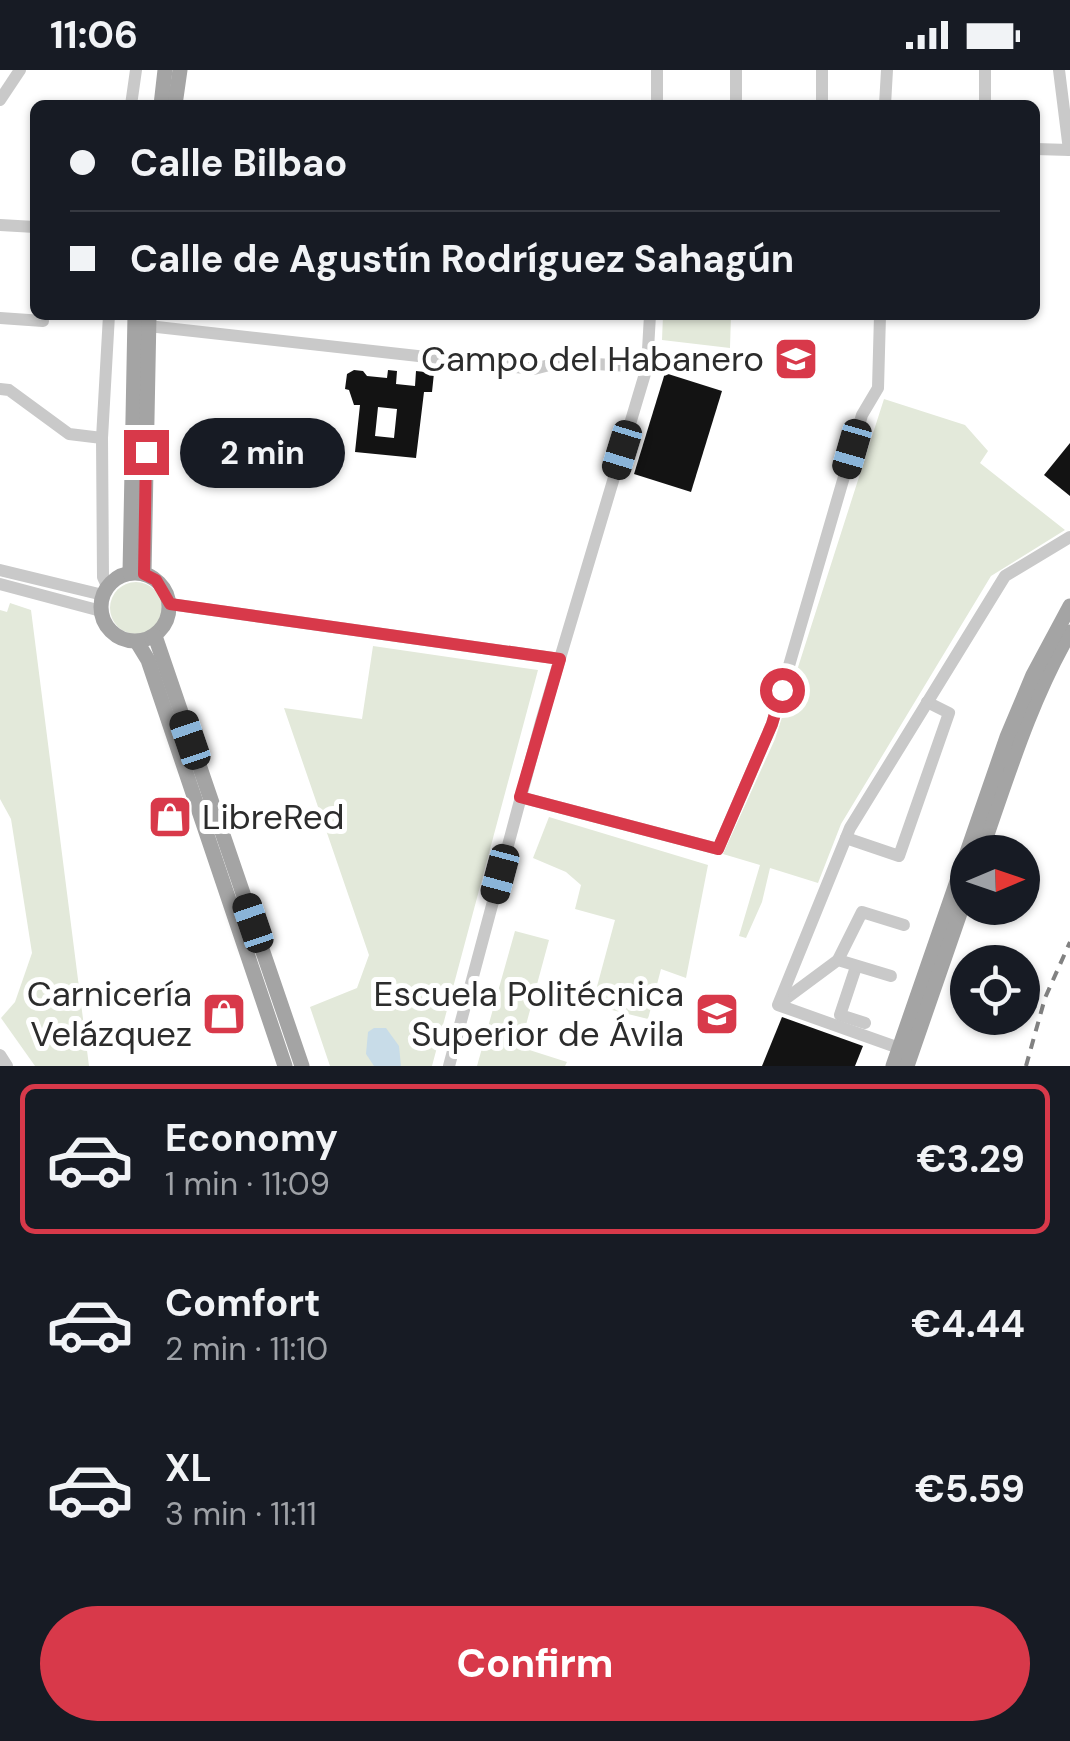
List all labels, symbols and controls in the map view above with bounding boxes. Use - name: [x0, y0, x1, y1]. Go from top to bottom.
- text: 11:06: [50, 10, 138, 60]
- text: Calle Bilbao: [130, 138, 348, 188]
- text: Calle de Agustín Rodríguez Sahagún: [130, 234, 794, 284]
- place label: Campo del Habanero: [421, 336, 764, 382]
- school or university icon: Campo del Habanero: [773, 336, 819, 382]
- car: [829, 416, 875, 482]
- callout: 2 min: [181, 417, 346, 487]
- car: [599, 417, 645, 483]
- route end: [124, 430, 169, 475]
- text: 2 min: [220, 432, 305, 474]
- route start: [760, 668, 805, 713]
- car: [166, 707, 214, 773]
- shop icon: LibreRed: [147, 794, 193, 840]
- place label: LibreRed: [202, 794, 345, 840]
- north arrow: [950, 835, 1040, 925]
- map controls: [950, 835, 1040, 1035]
- car: [478, 841, 522, 907]
- car: [229, 890, 277, 956]
- button: locate: [950, 945, 1040, 1035]
- place label: Carnicería Velázquez: [27, 971, 192, 1057]
- place label: Escuela Politécnica Superior de Ávila: [374, 971, 684, 1057]
- shop icon: Carnicería Velázquez: [201, 991, 247, 1037]
- school or university icon: Escuela Politécnica Superior de Ávila: [694, 991, 740, 1037]
- text: Economy: [165, 1113, 338, 1163]
- icon: car: [45, 1114, 135, 1204]
- text: €3.29: [917, 1134, 1025, 1184]
- text: 1 min · 11:09: [165, 1163, 330, 1205]
- text: Comfort: [165, 1278, 321, 1328]
- icon: car: [45, 1279, 135, 1369]
- text: €4.44: [911, 1299, 1025, 1349]
- text: 2 min · 11:10: [165, 1328, 328, 1370]
- text: XL: [165, 1443, 212, 1493]
- icon: car: [45, 1444, 135, 1534]
- text: €5.59: [915, 1464, 1025, 1514]
- text: 3 min · 11:11: [165, 1493, 317, 1535]
- button: Confirm: [40, 1606, 1030, 1721]

